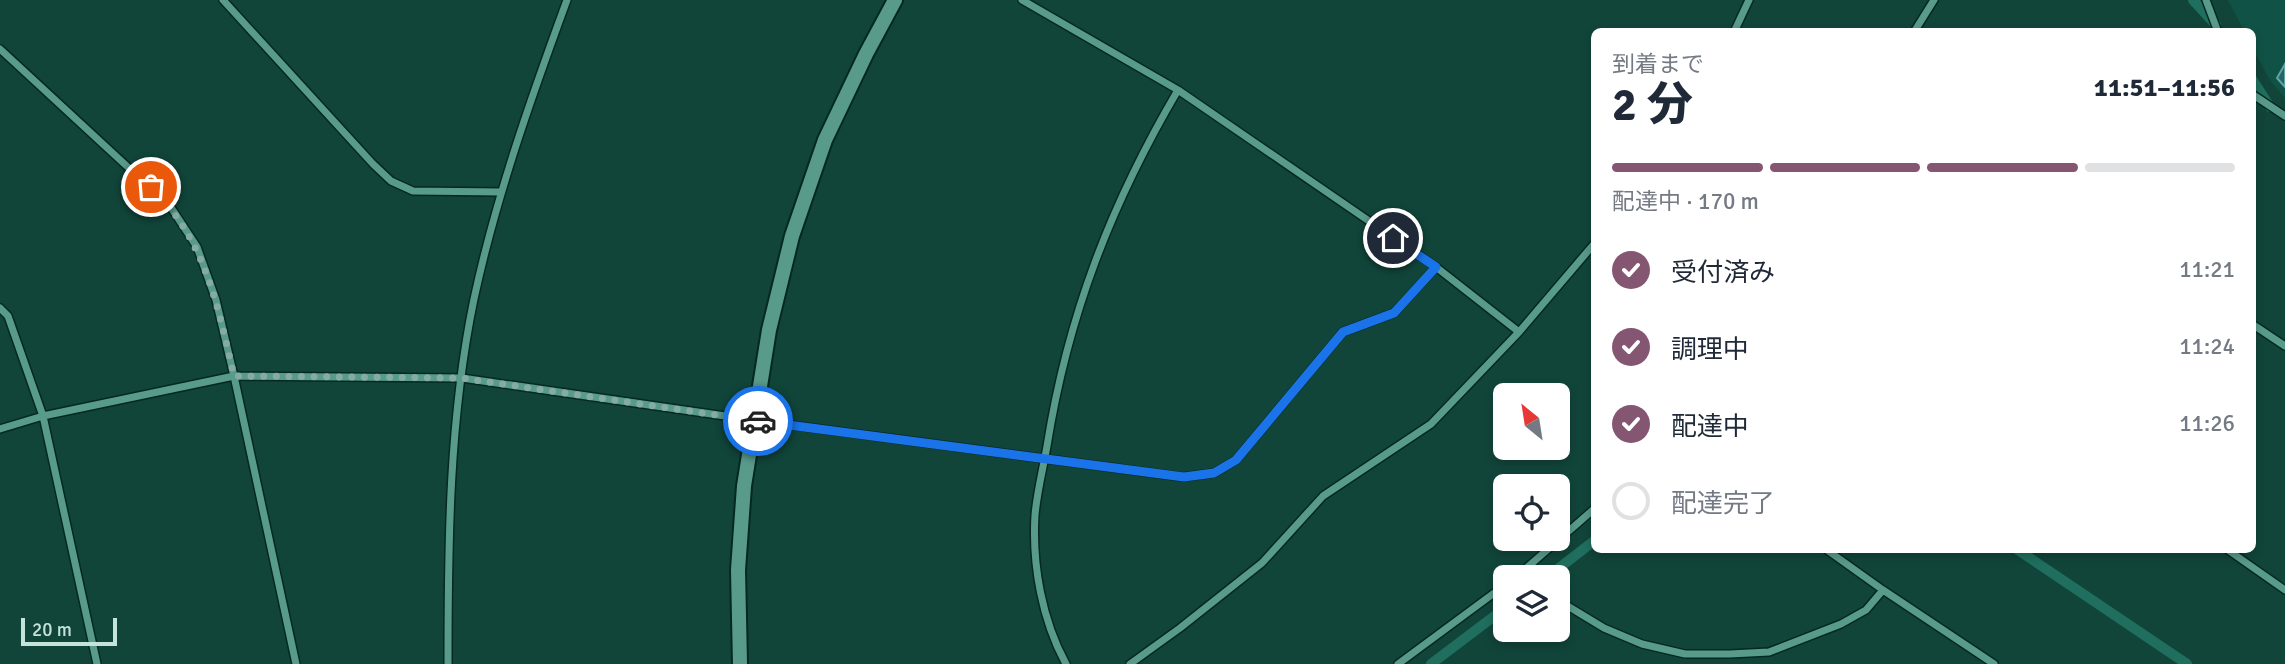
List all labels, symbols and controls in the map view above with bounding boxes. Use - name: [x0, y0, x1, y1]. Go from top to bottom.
- text: 到着まで: [1612, 50, 1704, 79]
- text: 11:51–11:56: [2094, 72, 2235, 104]
- text: 2 分: [1612, 77, 1693, 133]
- pin: [121, 157, 181, 217]
- icon: bag: [132, 168, 170, 206]
- text: 配達中 · 170 m: [1612, 187, 1759, 216]
- pin: [1363, 208, 1423, 268]
- icon: home: [1374, 219, 1412, 257]
- icon: check: [1612, 251, 1650, 289]
- text: 11:21: [2179, 255, 2235, 284]
- text: 受付済み: [1671, 257, 1775, 289]
- icon: check: [1612, 328, 1650, 366]
- text: 11:24: [2179, 332, 2235, 361]
- text: 調理中: [1671, 334, 1749, 366]
- north arrow: [1493, 383, 1570, 460]
- map controls: [1493, 383, 1570, 642]
- courier: [723, 386, 793, 456]
- icon: car: [739, 402, 777, 440]
- icon: check: [1612, 405, 1650, 443]
- text: 11:26: [2179, 409, 2235, 438]
- text: 配達中: [1671, 411, 1749, 443]
- button: locate: [1493, 474, 1570, 551]
- text: 配達完了: [1671, 488, 1775, 520]
- button: layers: [1493, 565, 1570, 642]
- scale bar: [21, 615, 117, 647]
- text: 20 m: [32, 618, 72, 642]

